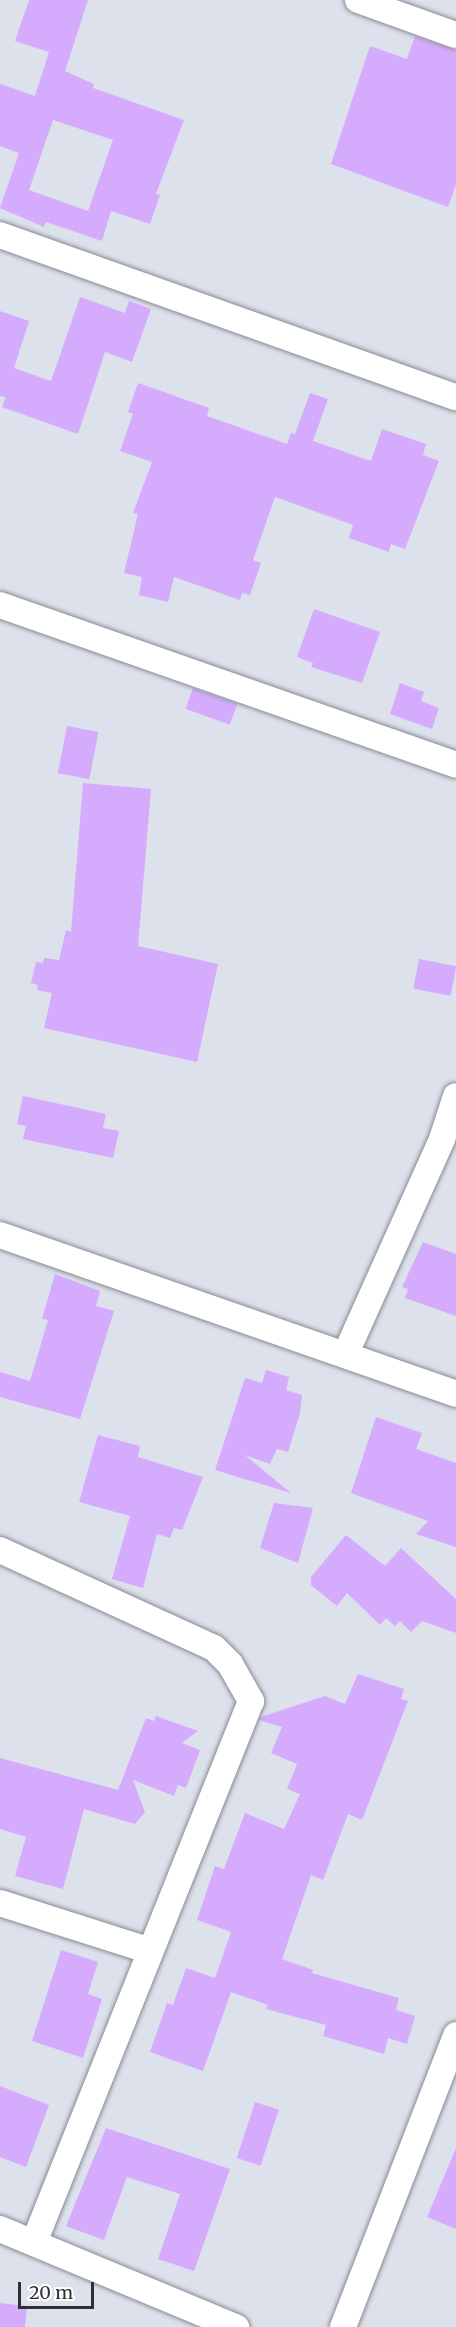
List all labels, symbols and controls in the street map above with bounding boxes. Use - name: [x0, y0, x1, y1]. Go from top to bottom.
- scale bar: [21, 2270, 98, 2308]
- text: 20 m: [29, 2281, 73, 2304]

